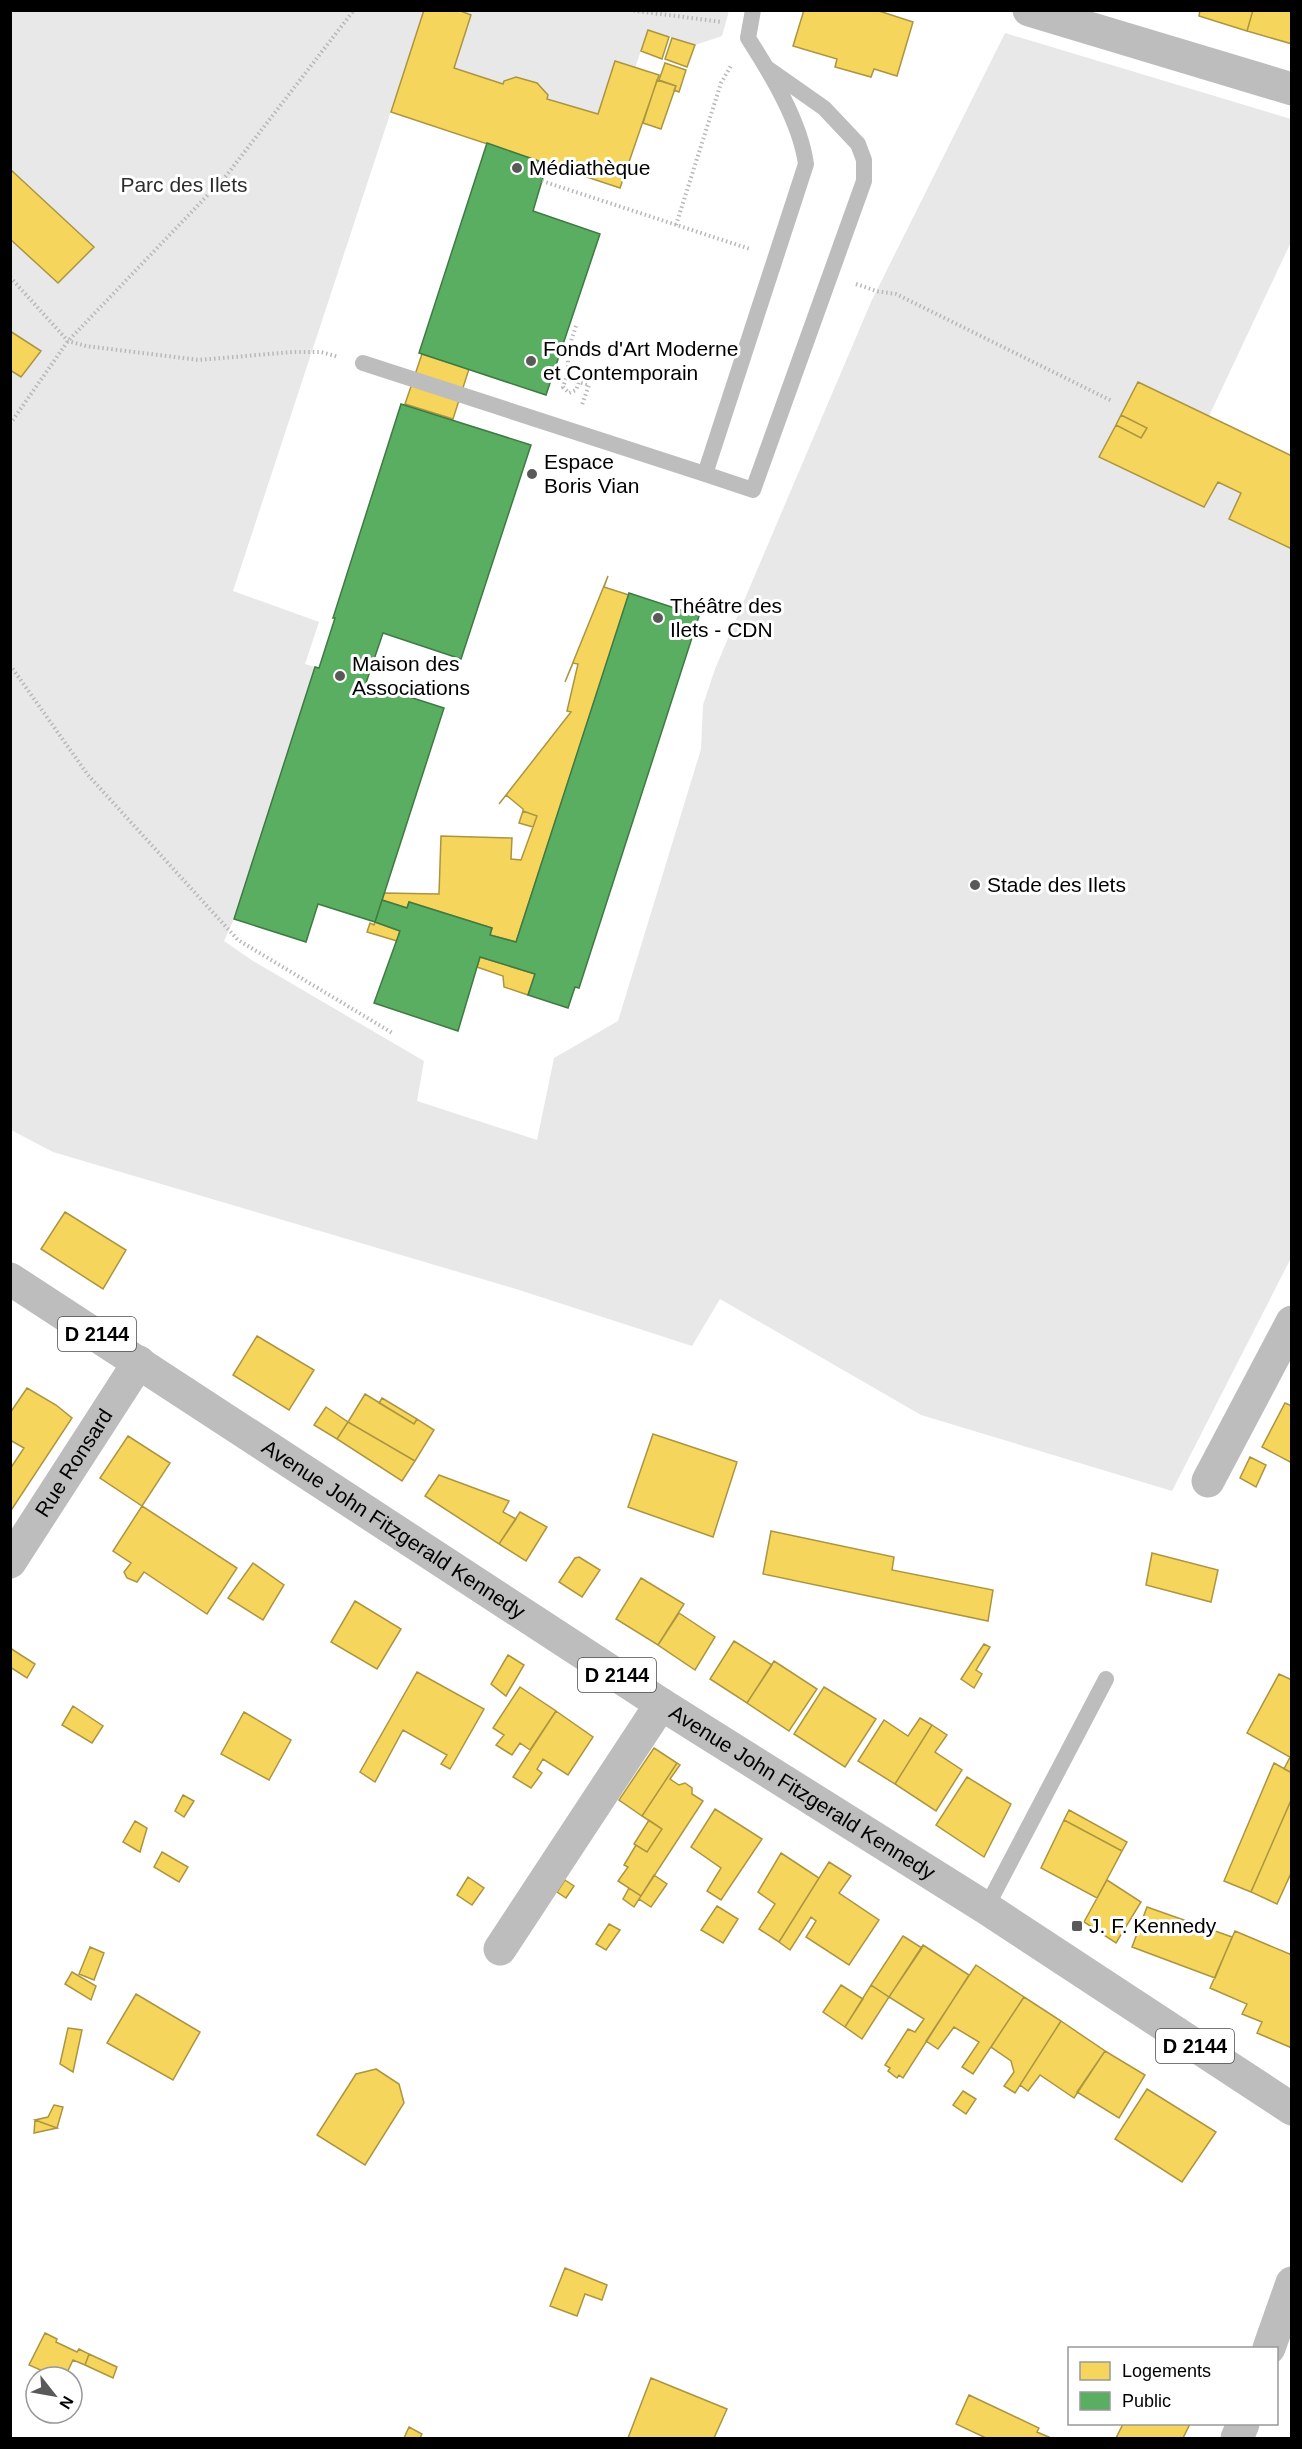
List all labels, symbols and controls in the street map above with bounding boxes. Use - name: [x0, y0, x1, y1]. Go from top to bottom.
- place label: Médiathèque: [529, 156, 650, 179]
- marker: Médiathèque: [510, 161, 524, 175]
- park label: Parc des Ilets: [120, 173, 248, 196]
- place label: Fonds d'Art Moderne et Contemporain: [543, 337, 738, 384]
- marker: Fonds d'Art Moderne et Contemporain: [524, 354, 538, 368]
- place label: Espace Boris Vian: [544, 450, 639, 497]
- marker: Espace Boris Vian: [525, 467, 539, 481]
- place label: Théâtre des Ilets - CDN: [670, 594, 782, 641]
- marker: Théâtre des Ilets - CDN: [651, 611, 665, 625]
- place label: Maison des Associations: [352, 652, 470, 699]
- marker: Maison des Associations: [333, 669, 347, 683]
- place label: Stade des Ilets: [987, 873, 1126, 896]
- marker: Stade des Ilets: [968, 878, 982, 892]
- road number: D 2144: [58, 1317, 136, 1351]
- street label: Rue Ronsard: [30, 1404, 117, 1521]
- street label: Avenue John Fitzgerald Kennedy: [258, 1435, 530, 1623]
- road number: D 2144: [578, 1658, 656, 1692]
- street label: Avenue John Fitzgerald Kennedy: [665, 1700, 940, 1884]
- place label: J. F. Kennedy: [1089, 1914, 1217, 1937]
- marker: J. F. Kennedy: [1070, 1919, 1084, 1933]
- road number: D 2144: [1156, 2029, 1234, 2063]
- legend: [1068, 2347, 1278, 2425]
- text: Logements: [1122, 2361, 1211, 2381]
- north arrow: [24, 2365, 84, 2425]
- text: Public: [1122, 2391, 1171, 2411]
- text: N: [56, 2393, 77, 2412]

